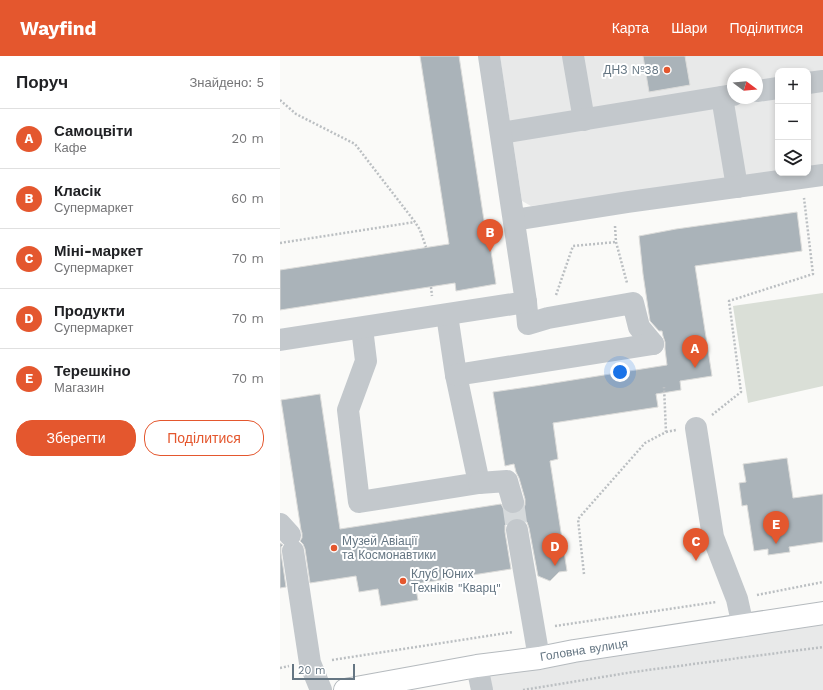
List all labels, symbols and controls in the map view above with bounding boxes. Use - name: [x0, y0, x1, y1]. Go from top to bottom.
- text: Wayfind: [20, 17, 96, 40]
- text: Карта: [612, 20, 649, 36]
- text: Шари: [671, 20, 707, 36]
- text: Поділитися: [729, 20, 803, 36]
- place label: ДНЗ №38: [603, 63, 659, 77]
- marker: ДНЗ №38: [662, 65, 672, 75]
- north arrow: [727, 68, 763, 104]
- map controls: [775, 68, 811, 176]
- button: +: [775, 68, 811, 104]
- text: Поруч: [16, 72, 68, 92]
- text: Знайдено: 5: [189, 75, 264, 90]
- button: −: [775, 104, 811, 140]
- text: Самоцвіти: [54, 122, 133, 140]
- text: A: [25, 131, 33, 146]
- text: 20 m: [232, 131, 264, 146]
- text: Кафе: [54, 140, 87, 155]
- button: layers: [775, 140, 811, 176]
- text: Класік: [54, 182, 101, 200]
- text: B: [25, 191, 33, 206]
- text: 60 m: [231, 191, 264, 206]
- text: Супермаркет: [54, 200, 133, 215]
- pin: B: [477, 219, 503, 252]
- text: Міні-маркет: [54, 242, 143, 260]
- text: C: [25, 251, 33, 266]
- text: 70 m: [232, 251, 264, 266]
- text: Супермаркет: [54, 260, 133, 275]
- text: Продукти: [54, 302, 125, 320]
- text: D: [24, 311, 34, 326]
- text: 70 m: [232, 311, 264, 326]
- text: Супермаркет: [54, 320, 133, 335]
- pin: A: [682, 335, 708, 368]
- text: Терешкіно: [54, 362, 131, 380]
- your location: [610, 362, 630, 382]
- text: E: [25, 371, 33, 386]
- text: 70 m: [232, 371, 264, 386]
- text: Магазин: [54, 380, 104, 395]
- button: Зберегти: [16, 420, 136, 456]
- button: Поділитися: [144, 420, 264, 456]
- pin: E: [763, 511, 789, 544]
- pin: C: [683, 528, 709, 561]
- pin: D: [542, 533, 568, 566]
- place label: Музей Авіації та Космонавтики: [342, 534, 436, 562]
- marker: Музей Авіації та Космонавтики: [329, 543, 339, 553]
- place label: Клуб Юних Техніків "Кварц": [411, 567, 501, 595]
- marker: Клуб Юних Техніків "Кварц": [398, 576, 408, 586]
- street label: Головна вулиця: [539, 636, 629, 664]
- scale bar: [292, 662, 355, 681]
- text: 20 m: [298, 664, 326, 677]

